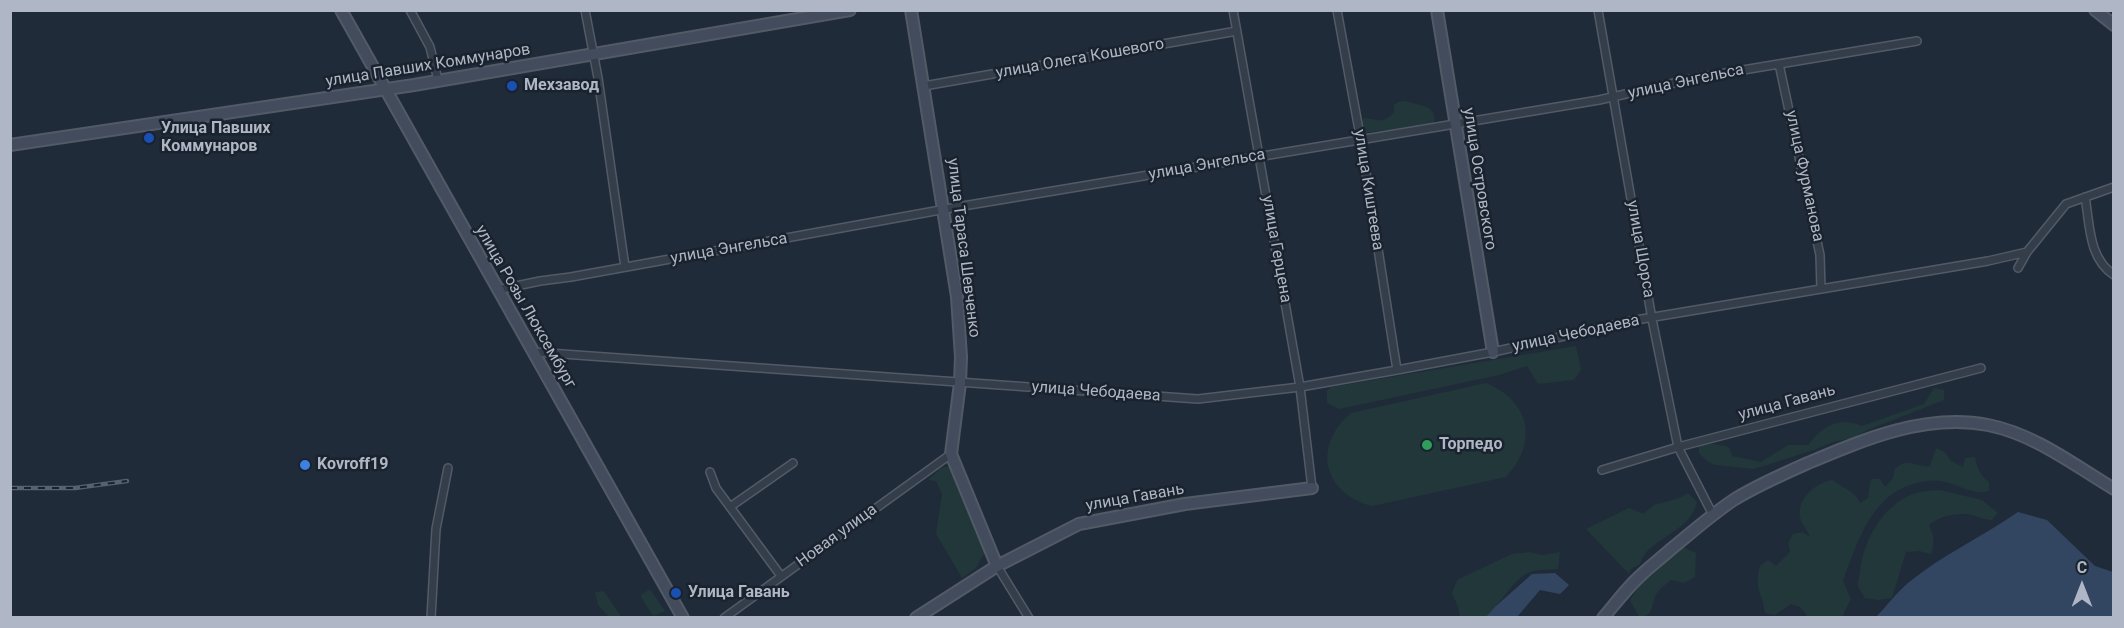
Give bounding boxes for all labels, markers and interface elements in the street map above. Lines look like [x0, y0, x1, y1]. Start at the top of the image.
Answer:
street label: улица Олега Кошевого [994, 35, 1166, 83]
street label: улица Павших Коммунаров [324, 40, 532, 92]
street label: улица Энгельса [1626, 60, 1746, 104]
place label: Мехзавод [524, 76, 599, 96]
marker: Мехзавод [505, 79, 519, 93]
street label: улица Островского [1458, 106, 1500, 252]
street label: улица Фурманова [1781, 109, 1827, 243]
place label: Улица Павших Коммунаров [161, 119, 270, 157]
street label: улица Киштеева [1349, 128, 1387, 252]
marker: Улица Павших Коммунаров [142, 131, 156, 145]
street label: улица Энгельса [1147, 145, 1267, 185]
street label: улица Тараса Шевченко [942, 157, 984, 339]
street label: улица Герцена [1257, 194, 1295, 304]
street label: улица Щорса [1622, 199, 1658, 299]
street label: улица Розы Люксембург [470, 222, 580, 392]
street label: улица Энгельса [669, 229, 789, 269]
street label: улица Чебодаева [1511, 311, 1641, 357]
street label: улица Чебодаева [1031, 378, 1161, 406]
street label: улица Гавань [1736, 381, 1838, 425]
place label: Торпедо [1439, 435, 1502, 455]
marker: Торпедо [1420, 438, 1434, 452]
place label: Kovroff19 [317, 455, 388, 475]
marker: Kovroff19 [298, 458, 312, 472]
street label: улица Гавань [1084, 480, 1186, 516]
street label: Новая улица [793, 500, 881, 572]
north arrow [2052, 556, 2112, 616]
text: С [2077, 558, 2087, 577]
place label: Улица Гавань [688, 583, 790, 603]
marker: Улица Гавань [669, 586, 683, 600]

